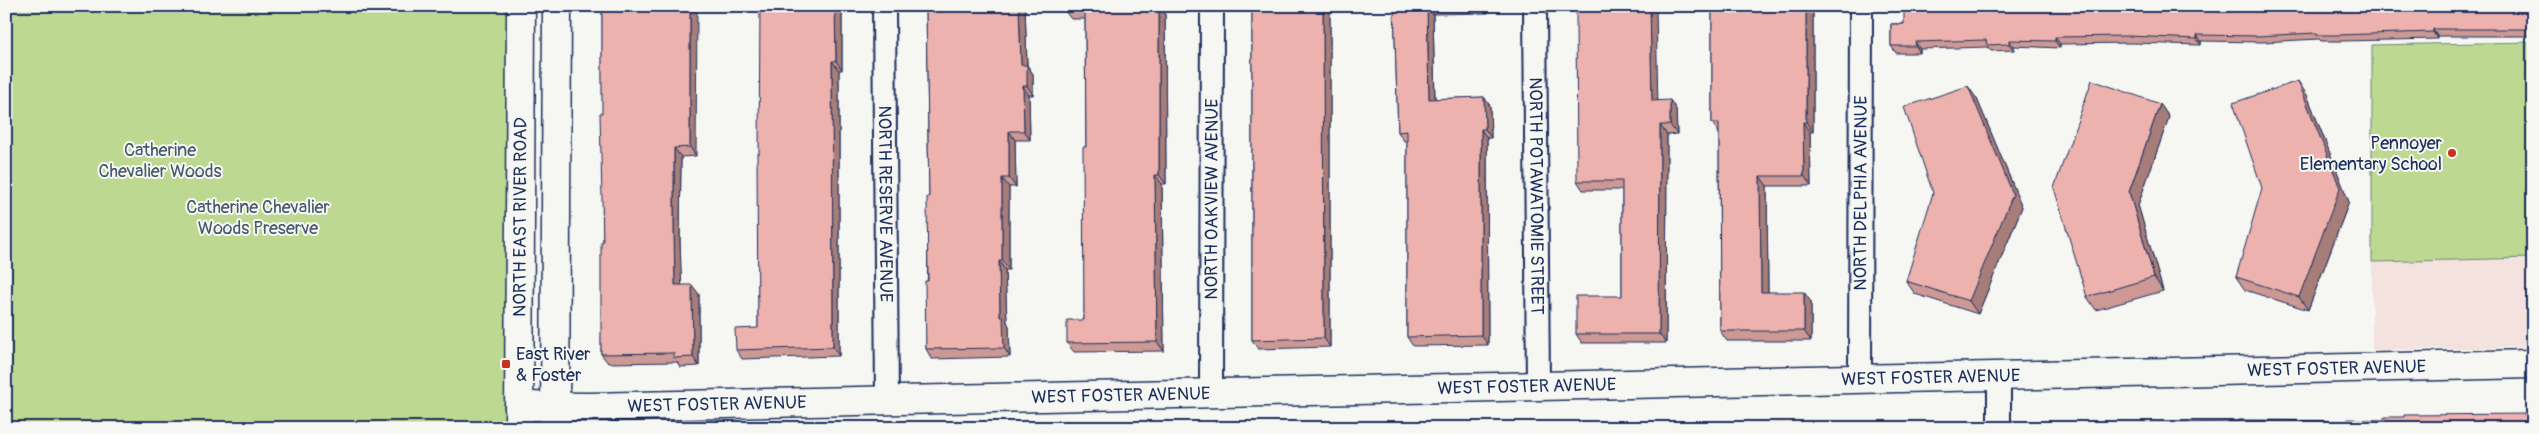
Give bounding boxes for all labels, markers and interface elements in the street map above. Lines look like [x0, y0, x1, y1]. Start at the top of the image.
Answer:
street label: NORTH POTAWATOMIE STREET [1524, 77, 1549, 315]
street label: NORTH DELPHIA AVENUE [1849, 95, 1872, 291]
street label: NORTH OAKVIEW AVENUE [1200, 98, 1223, 300]
street label: NORTH RESERVE AVENUE [873, 105, 898, 303]
street label: NORTH EAST RIVER ROAD [508, 117, 532, 317]
place label: Pennoyer Elementary School [2300, 132, 2443, 176]
park label: Catherine Chevalier Woods [98, 139, 222, 183]
marker: Pennoyer Elementary School [2446, 147, 2458, 159]
park label: Catherine Chevalier Woods Preserve [186, 196, 330, 240]
place label: East River & Foster [516, 343, 591, 387]
street label: WEST FOSTER AVENUE [2247, 355, 2426, 382]
marker: East River & Foster [500, 358, 512, 370]
street label: WEST FOSTER AVENUE [1841, 364, 2020, 391]
street label: WEST FOSTER AVENUE [1437, 373, 1616, 400]
street label: WEST FOSTER AVENUE [1031, 382, 1211, 409]
street label: WEST FOSTER AVENUE [627, 391, 807, 418]

